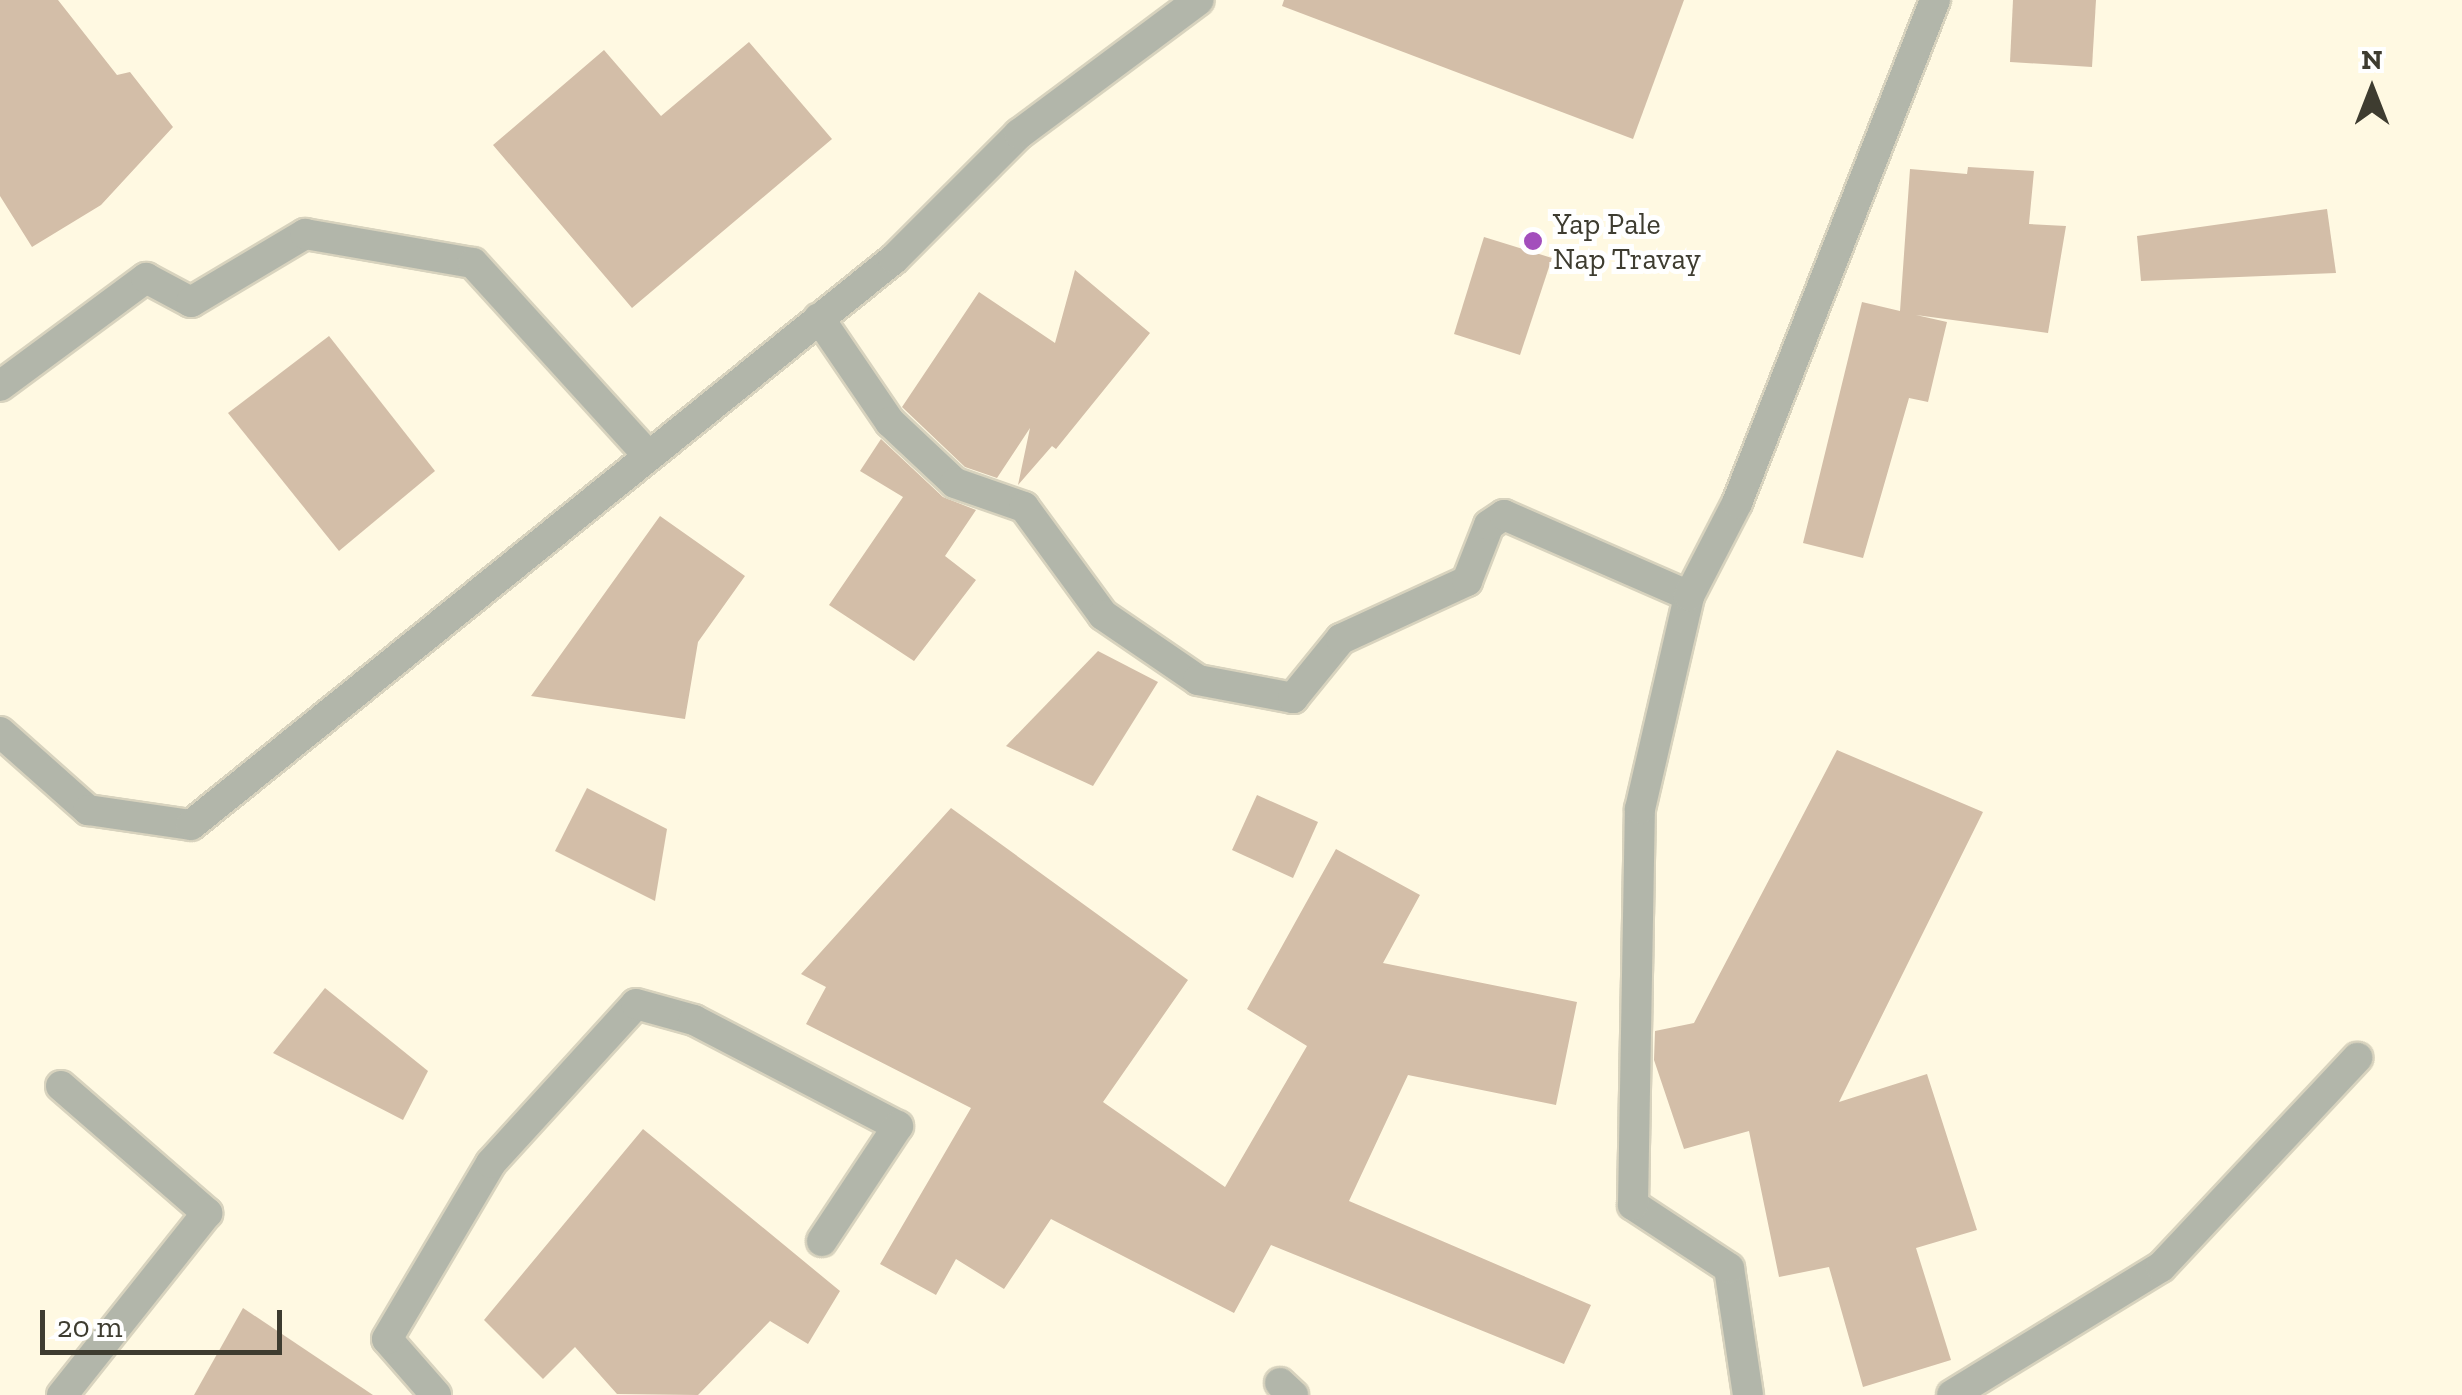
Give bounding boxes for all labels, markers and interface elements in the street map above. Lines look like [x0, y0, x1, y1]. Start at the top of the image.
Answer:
north arrow [2322, 40, 2422, 140]
text: N [2361, 43, 2383, 76]
place label: Yap Pale Nap Travay [1553, 206, 1701, 276]
marker: Yap Pale Nap Travay [1522, 230, 1544, 252]
scale bar [45, 1290, 288, 1352]
text: 20 m [57, 1309, 122, 1345]

